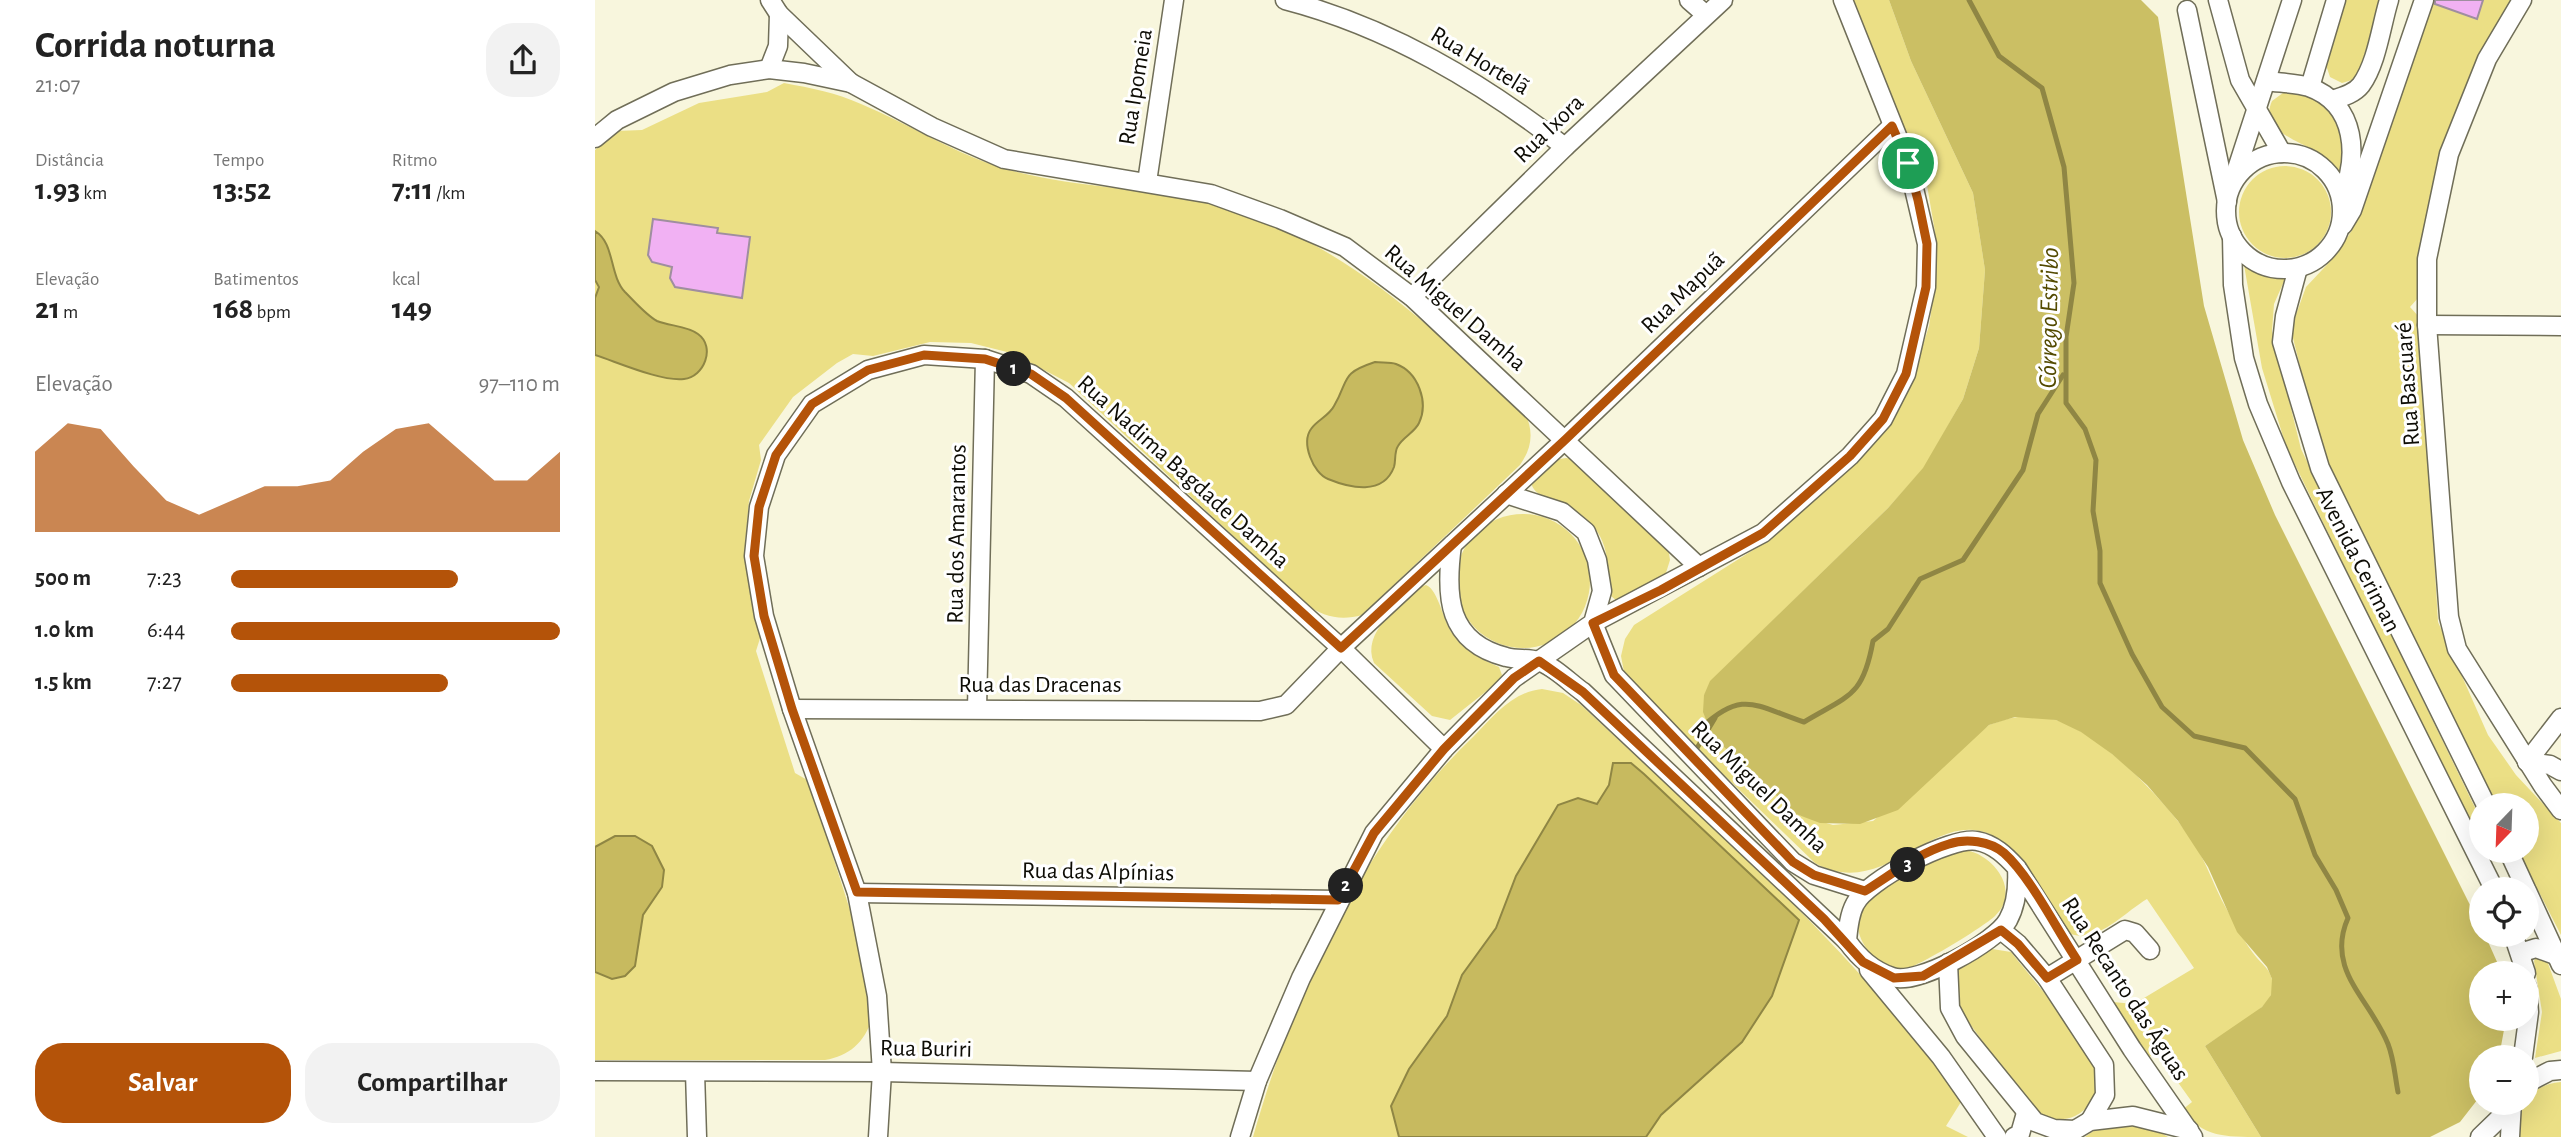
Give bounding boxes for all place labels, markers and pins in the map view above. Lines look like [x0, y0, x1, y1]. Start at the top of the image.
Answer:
pin [1878, 133, 1938, 193]
pin: 1 [997, 352, 1031, 386]
pin: 3 [1891, 848, 1925, 882]
pin: 2 [1329, 868, 1363, 903]

